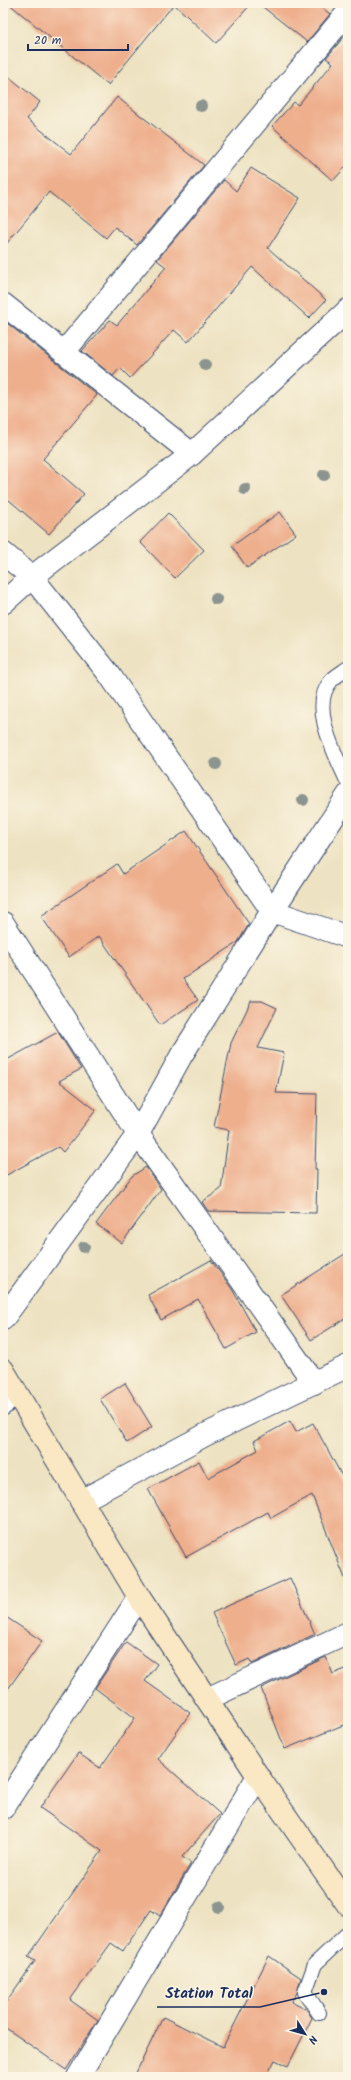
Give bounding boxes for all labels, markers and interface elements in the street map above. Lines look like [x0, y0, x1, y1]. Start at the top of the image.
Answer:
scale bar [28, 26, 128, 52]
text: 20 m [34, 31, 62, 50]
callout: Station Total [157, 1980, 260, 2007]
text: Station Total [165, 1982, 253, 2006]
north arrow [285, 2014, 325, 2054]
text: N [303, 2031, 321, 2048]

